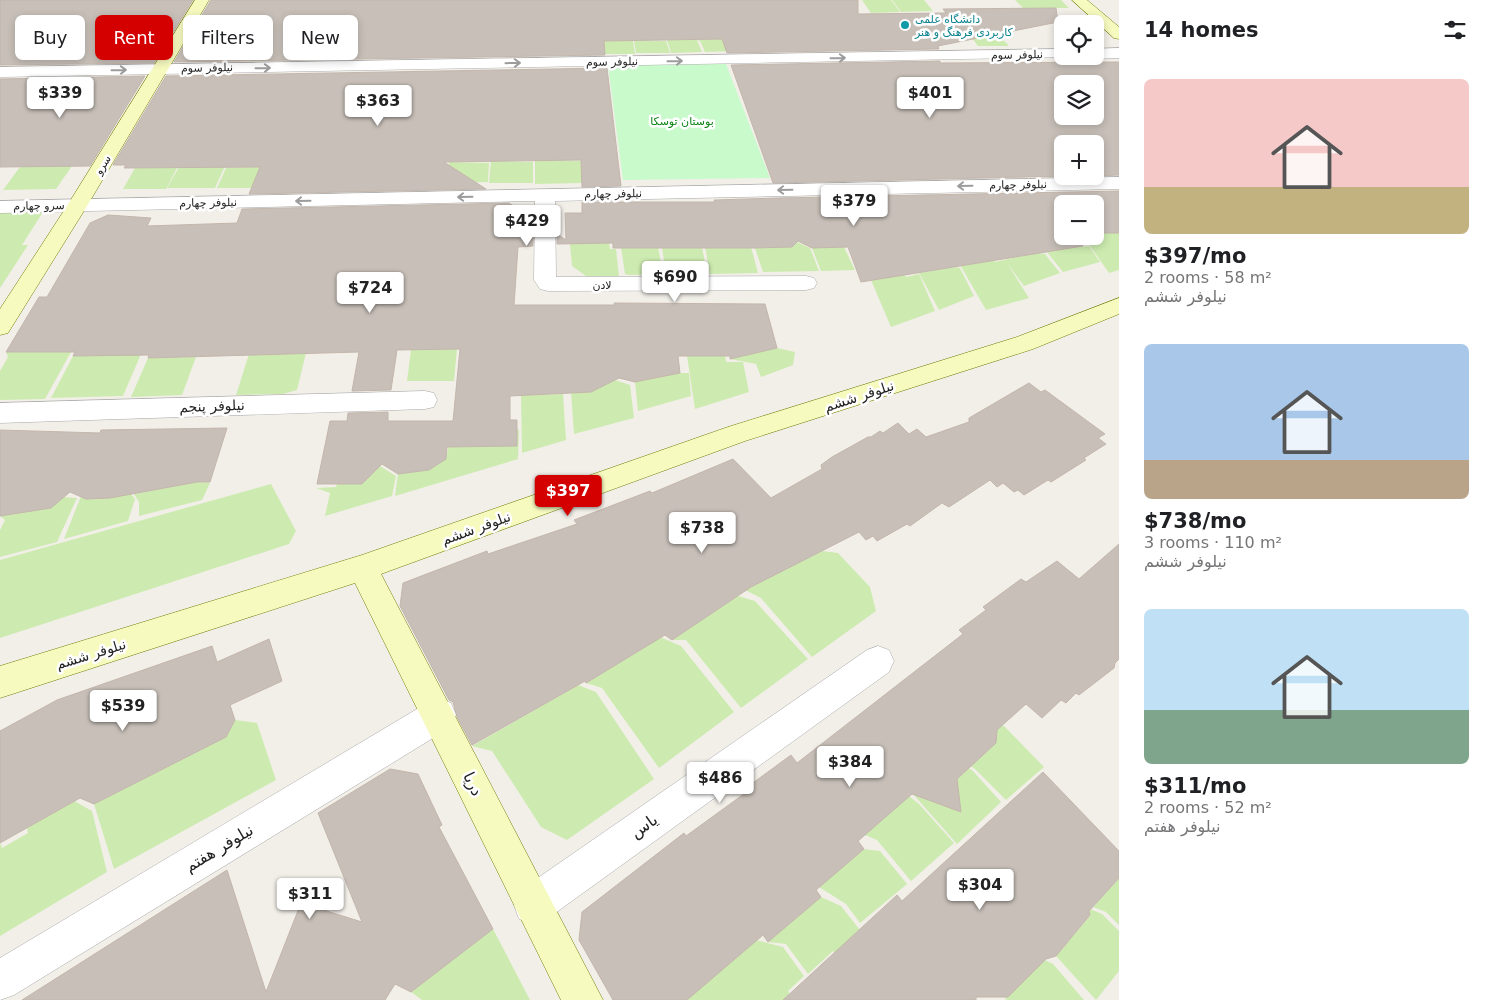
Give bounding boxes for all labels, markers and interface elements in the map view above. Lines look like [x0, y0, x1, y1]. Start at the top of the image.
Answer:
place label: دانشگاه علمی کاربردی فرهنگ و هنر [914, 13, 1014, 39]
chip: Buy [15, 15, 85, 60]
chip: Rent [95, 15, 173, 60]
chip: Filters [183, 15, 273, 60]
chip: New [283, 15, 358, 60]
map controls [1054, 15, 1104, 245]
button: locate [1054, 15, 1104, 65]
icon: filters [1441, 16, 1469, 44]
text: 14 homes [1144, 18, 1259, 42]
marker: دانشگاه علمی کاربردی فرهنگ و هنر [899, 19, 911, 31]
street label: نیلوفر سوم [991, 48, 1043, 62]
one-way arrow [830, 53, 846, 63]
street label: نیلوفر سوم [586, 55, 638, 69]
one-way arrow [667, 56, 683, 66]
one-way arrow [505, 59, 521, 68]
street label: نیلوفر سوم [181, 61, 233, 75]
one-way arrow [255, 63, 271, 72]
one-way arrow [110, 65, 126, 75]
button: layers [1054, 75, 1104, 125]
pin: $339 [30, 76, 90, 119]
pin: $401 [900, 76, 960, 119]
text: $339 [38, 83, 82, 102]
text: $401 [908, 83, 952, 102]
pin: $363 [348, 84, 408, 127]
text: $363 [356, 91, 400, 110]
icon: home [1262, 112, 1352, 202]
park label: بوستان توسکا [650, 115, 714, 128]
button: + [1054, 135, 1104, 185]
street label: سرو [91, 153, 114, 178]
street label: نیلوفر چهارم [989, 178, 1047, 192]
one-way arrow [958, 181, 974, 191]
pin: $379 [824, 184, 884, 227]
one-way arrow [778, 185, 794, 195]
street label: نیلوفر چهارم [584, 187, 642, 201]
text: $379 [832, 191, 876, 210]
one-way arrow [458, 192, 474, 202]
button: − [1054, 195, 1104, 245]
street label: نیلوفر چهارم [179, 196, 237, 210]
one-way arrow [295, 196, 311, 205]
street label: سرو چهارم [13, 199, 65, 213]
pin: $429 [497, 204, 557, 247]
text: $429 [505, 211, 549, 230]
text: $397/mo [1144, 244, 1246, 268]
pin: $690 [645, 260, 705, 303]
text: $690 [653, 267, 697, 286]
text: 2 rooms · 58 m² [1144, 268, 1272, 287]
pin: $724 [340, 272, 400, 314]
text: $724 [348, 278, 392, 297]
street label: لادن [592, 279, 612, 292]
text: نیلوفر ششم [1144, 287, 1227, 306]
street label: نیلوفر ششم [822, 377, 896, 416]
icon: home [1262, 377, 1352, 467]
street label: نیلوفر پنجم [179, 397, 245, 416]
pin: $397 [538, 474, 598, 517]
text: $397 [546, 481, 590, 500]
street label: نیلوفر ششم [439, 508, 513, 549]
text: $738/mo [1144, 509, 1246, 533]
pin: $738 [672, 512, 732, 554]
text: $738 [680, 518, 724, 537]
text: 3 rooms · 110 m² [1144, 533, 1282, 552]
text: نیلوفر ششم [1144, 552, 1227, 571]
street label: نیلوفر ششم [54, 636, 128, 673]
icon: home [1262, 642, 1352, 732]
pin: $539 [93, 690, 153, 732]
text: $539 [101, 696, 145, 715]
pin: $384 [820, 746, 880, 788]
text: $384 [828, 752, 872, 771]
pin: $486 [690, 762, 750, 804]
text: $486 [698, 768, 742, 787]
street label: دریا [458, 769, 487, 799]
text: $311/mo [1144, 774, 1246, 798]
text: 2 rooms · 52 m² [1144, 798, 1272, 817]
street label: یاس [627, 810, 661, 842]
text: نیلوفر هفتم [1144, 817, 1220, 836]
street label: نیلوفر هفتم [181, 820, 257, 877]
pin: $304 [950, 868, 1010, 911]
text: $304 [958, 875, 1002, 894]
pin: $311 [280, 878, 340, 920]
text: $311 [288, 884, 332, 903]

